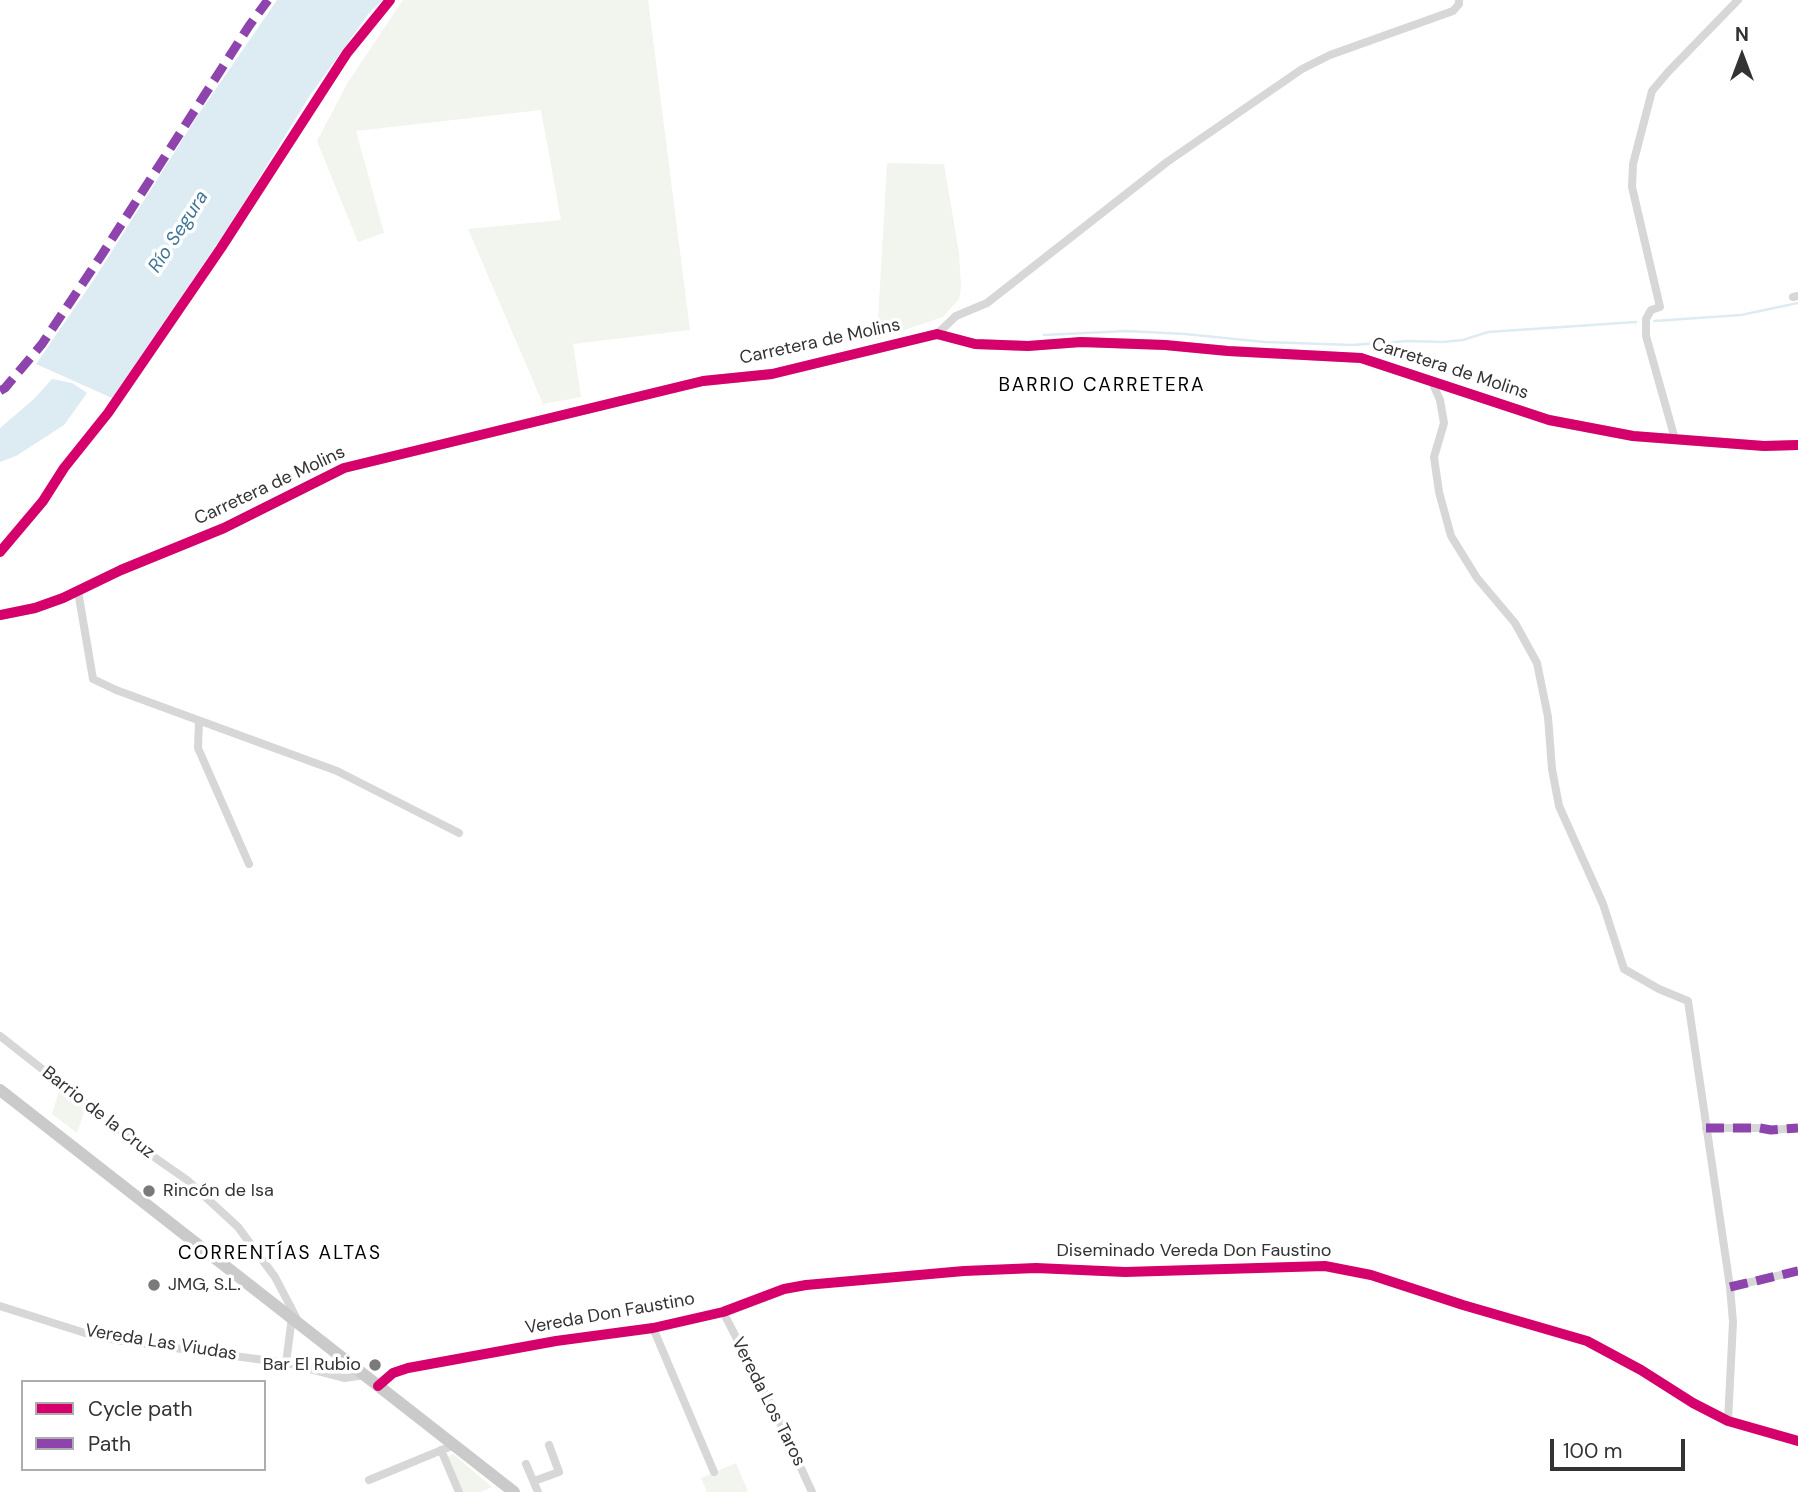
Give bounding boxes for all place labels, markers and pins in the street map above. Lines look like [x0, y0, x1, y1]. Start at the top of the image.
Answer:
place label: Rincón de Isa [163, 1180, 274, 1202]
marker: Rincón de Isa [141, 1183, 157, 1199]
place label: JMG, S.L. [168, 1274, 241, 1296]
marker: JMG, S.L. [146, 1277, 162, 1293]
place label: Bar El Rubio [263, 1354, 361, 1376]
marker: Bar El Rubio [367, 1357, 383, 1373]

